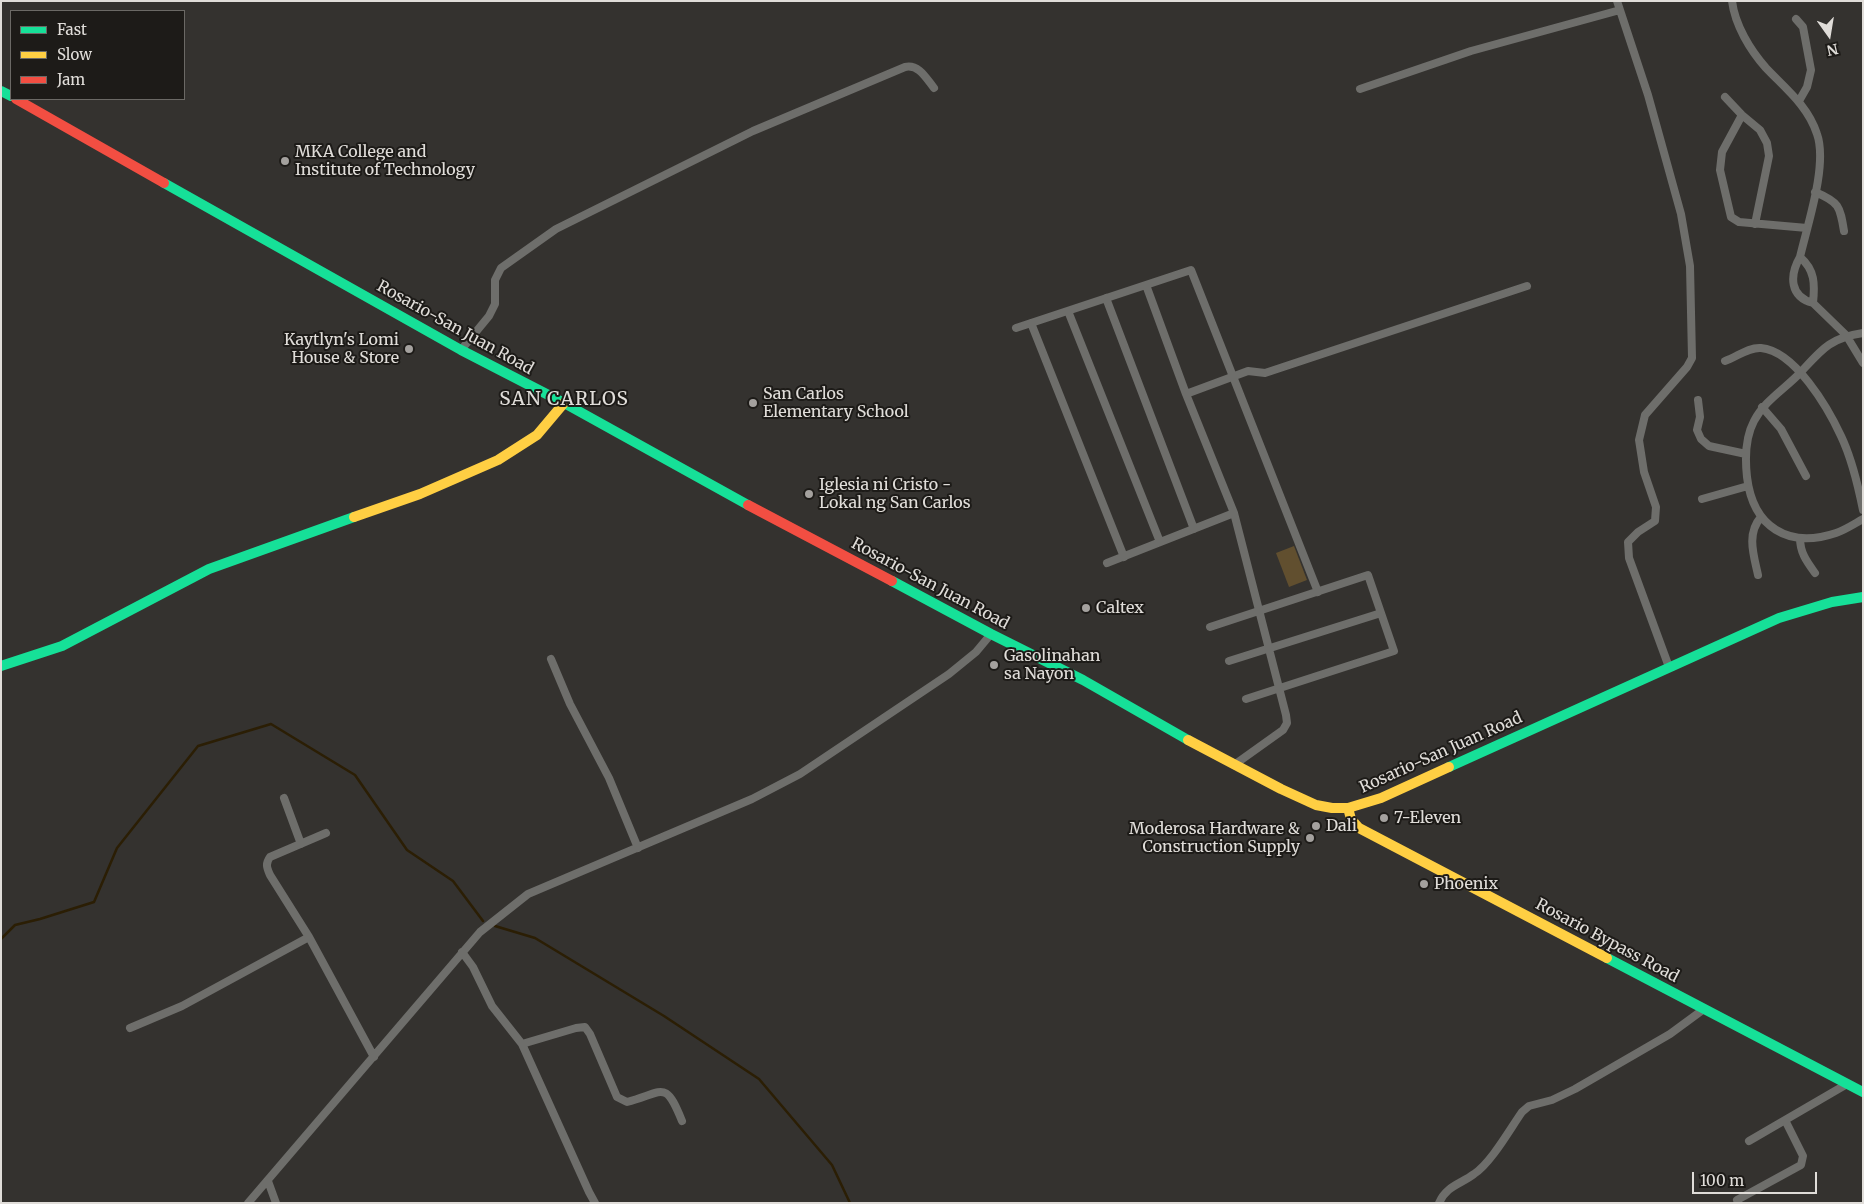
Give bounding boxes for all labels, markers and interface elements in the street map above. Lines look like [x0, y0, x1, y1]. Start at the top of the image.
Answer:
legend [10, 10, 185, 100]
north arrow [1804, 10, 1854, 60]
text: Fast [57, 20, 87, 39]
text: N [1825, 40, 1840, 60]
text: Slow [57, 45, 92, 64]
text: Jam [57, 70, 85, 89]
place label: MKA College and Institute of Technology [295, 142, 475, 180]
marker: MKA College and Institute of Technology [279, 155, 291, 167]
street label: Rosario-San Juan Road [373, 277, 537, 379]
place label: Kaytlyn's Lomi House & Store [284, 330, 399, 368]
marker: Kaytlyn's Lomi House & Store [403, 343, 415, 355]
place label: San Carlos Elementary School [763, 384, 909, 422]
district label: SAN CARLOS [498, 389, 630, 411]
marker: San Carlos Elementary School [747, 397, 759, 409]
place label: Iglesia ni Cristo - Lokal ng San Carlos [819, 475, 971, 513]
marker: Iglesia ni Cristo - Lokal ng San Carlos [803, 488, 815, 500]
street label: Rosario-San Juan Road [848, 534, 1012, 634]
place label: Caltex [1096, 598, 1144, 618]
marker: Caltex [1080, 602, 1092, 614]
place label: Gasolinahan sa Nayon [1004, 646, 1100, 684]
marker: Gasolinahan sa Nayon [988, 659, 1000, 671]
street label: Rosario-San Juan Road [1357, 708, 1525, 798]
place label: 7-Eleven [1394, 808, 1461, 828]
marker: 7-Eleven [1378, 812, 1390, 824]
place label: Dali [1326, 816, 1357, 836]
place label: Moderosa Hardware & Construction Supply [1129, 819, 1300, 857]
marker: Dali [1310, 820, 1322, 832]
marker: Moderosa Hardware & Construction Supply [1304, 832, 1316, 844]
place label: Phoenix [1434, 874, 1498, 894]
marker: Phoenix [1418, 878, 1430, 890]
street label: Rosario Bypass Road [1532, 895, 1682, 987]
scale bar [1694, 1162, 1819, 1194]
text: 100 m [1700, 1171, 1744, 1190]

